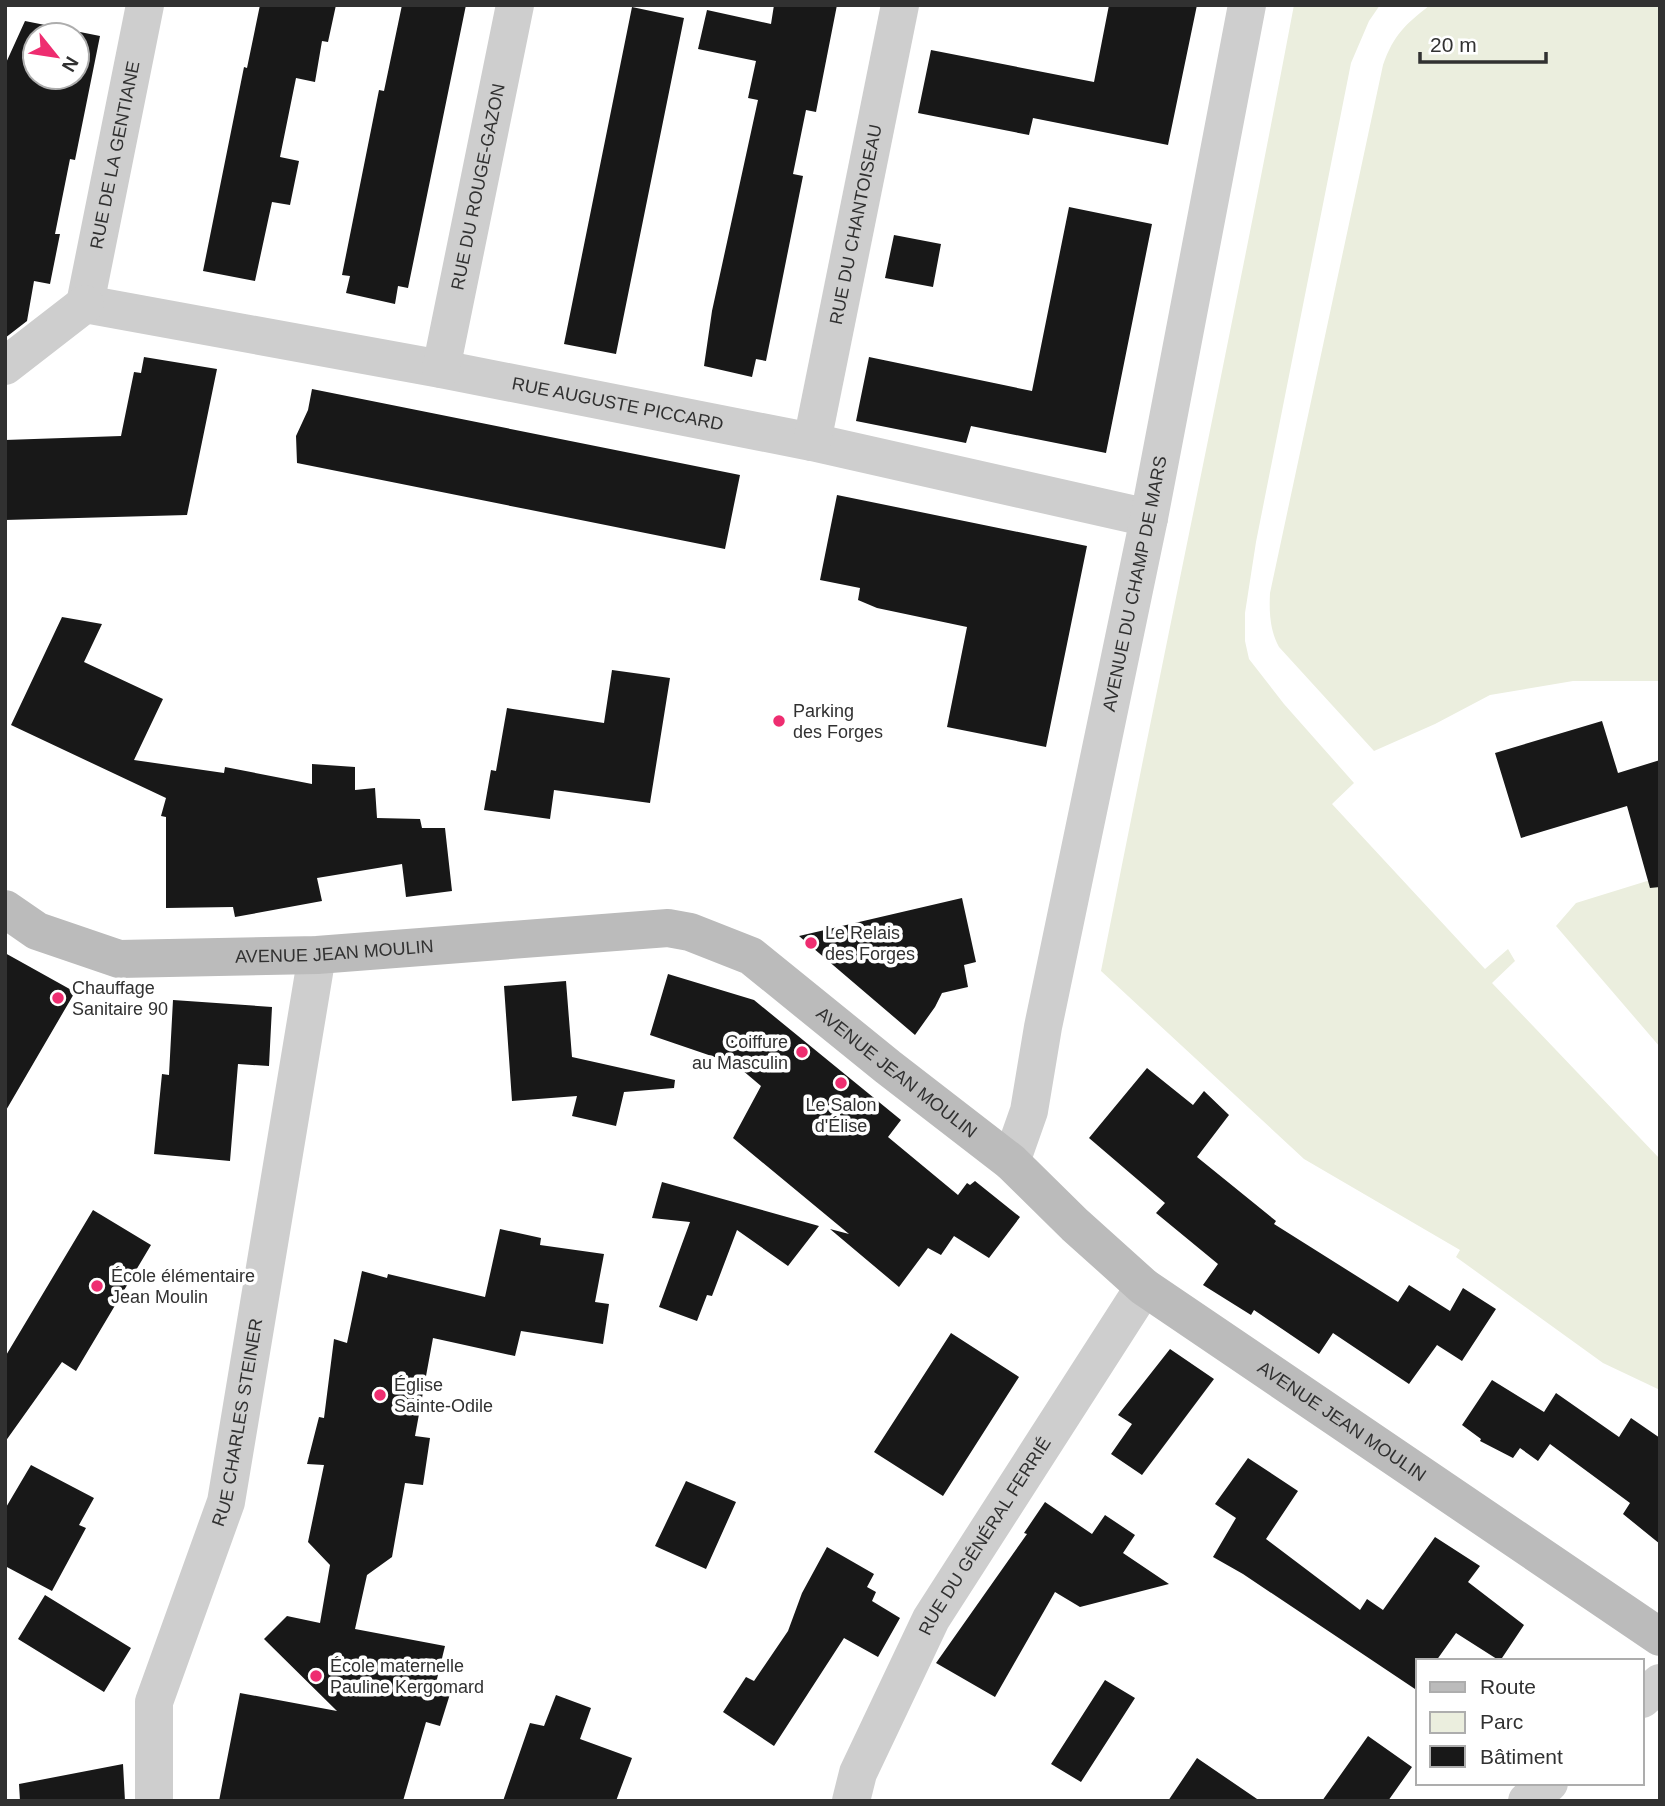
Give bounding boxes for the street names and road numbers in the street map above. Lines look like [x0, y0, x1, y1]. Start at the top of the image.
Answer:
street label: RUE DE LA GENTIANE [86, 59, 144, 251]
street label: RUE DU ROUGE-GAZON [447, 82, 509, 292]
street label: RUE DU CHANTOISEAU [826, 122, 886, 326]
street label: RUE AUGUSTE PICCARD [510, 373, 725, 434]
street label: AVENUE DU CHAMP DE MARS [1099, 454, 1171, 713]
street label: AVENUE JEAN MOULIN [235, 936, 434, 967]
street label: AVENUE JEAN MOULIN [812, 1003, 981, 1142]
street label: RUE CHARLES STEINER [208, 1317, 266, 1529]
street label: AVENUE JEAN MOULIN [1254, 1357, 1430, 1485]
street label: RUE DU GÉNÉRAL FERRIÉ [915, 1434, 1055, 1638]

